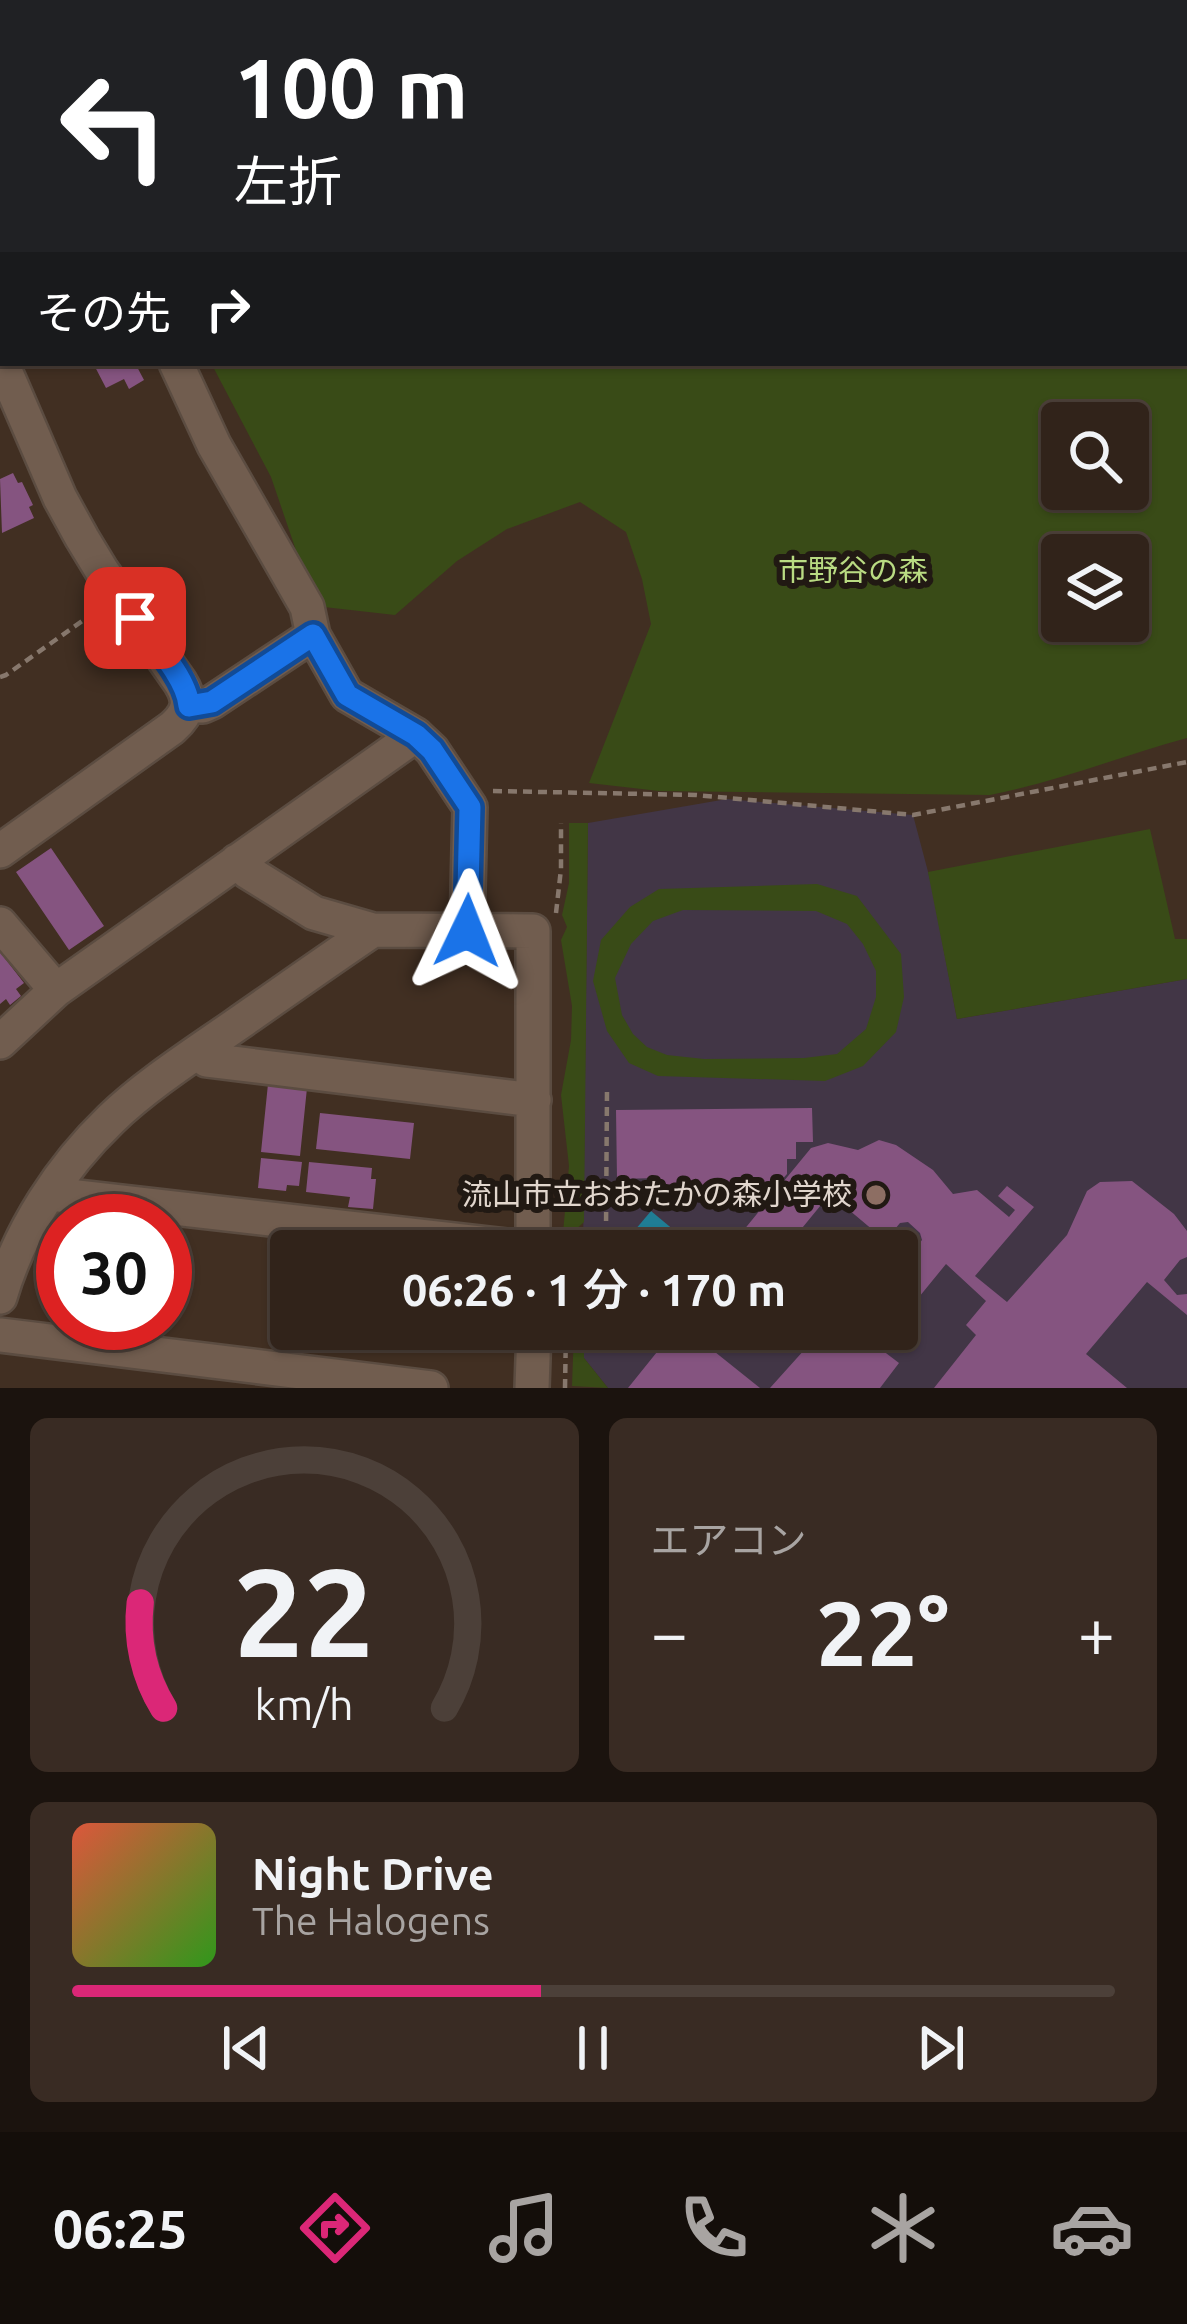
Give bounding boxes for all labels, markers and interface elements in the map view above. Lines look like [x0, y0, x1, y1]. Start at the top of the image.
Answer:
text: 100 m [234, 40, 468, 134]
icon: left [36, 48, 192, 204]
text: 左折 [234, 151, 342, 211]
icon: right [195, 276, 261, 342]
text: その先 [36, 287, 171, 338]
map controls [1041, 402, 1149, 642]
button: search [1041, 402, 1149, 510]
button: layers [1041, 534, 1149, 642]
park label: 市野谷の森 [778, 553, 928, 587]
pin [84, 567, 186, 669]
icon: arrive [102, 585, 168, 651]
position arrow [404, 868, 530, 994]
place label: 流山市立おおたかの森小学校 [462, 1177, 852, 1211]
marker: 流山市立おおたかの森小学校 [863, 1182, 889, 1208]
speed limit sign: 30 [36, 1194, 192, 1350]
text: 06:26 · 1 分 · 170 m [402, 1264, 786, 1315]
text: エアコン [651, 1518, 807, 1561]
text: 22 [234, 1541, 375, 1681]
text: 22° [816, 1582, 949, 1683]
text: − [651, 1595, 688, 1669]
text: + [1078, 1595, 1115, 1669]
text: km/h [255, 1680, 354, 1728]
text: Night Drive [252, 1848, 494, 1899]
text: The Halogens [252, 1899, 490, 1942]
icon: previous [213, 2015, 279, 2081]
icon: pause [560, 2015, 626, 2081]
icon: next [908, 2015, 974, 2081]
icon: directions [293, 2186, 377, 2270]
icon: music [482, 2186, 566, 2270]
icon: phone [672, 2186, 756, 2270]
icon: climate [861, 2186, 945, 2270]
icon: car [1050, 2186, 1134, 2270]
text: 06:25 [53, 2198, 188, 2258]

